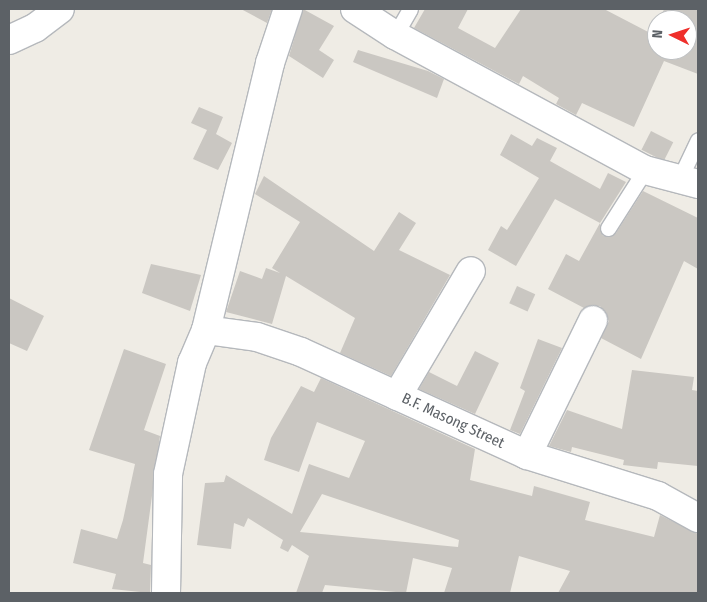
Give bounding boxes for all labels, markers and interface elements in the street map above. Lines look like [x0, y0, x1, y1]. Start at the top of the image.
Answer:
north arrow [647, 10, 697, 60]
text: N [649, 29, 666, 39]
street label: B.F. Masong Street [399, 389, 507, 453]

